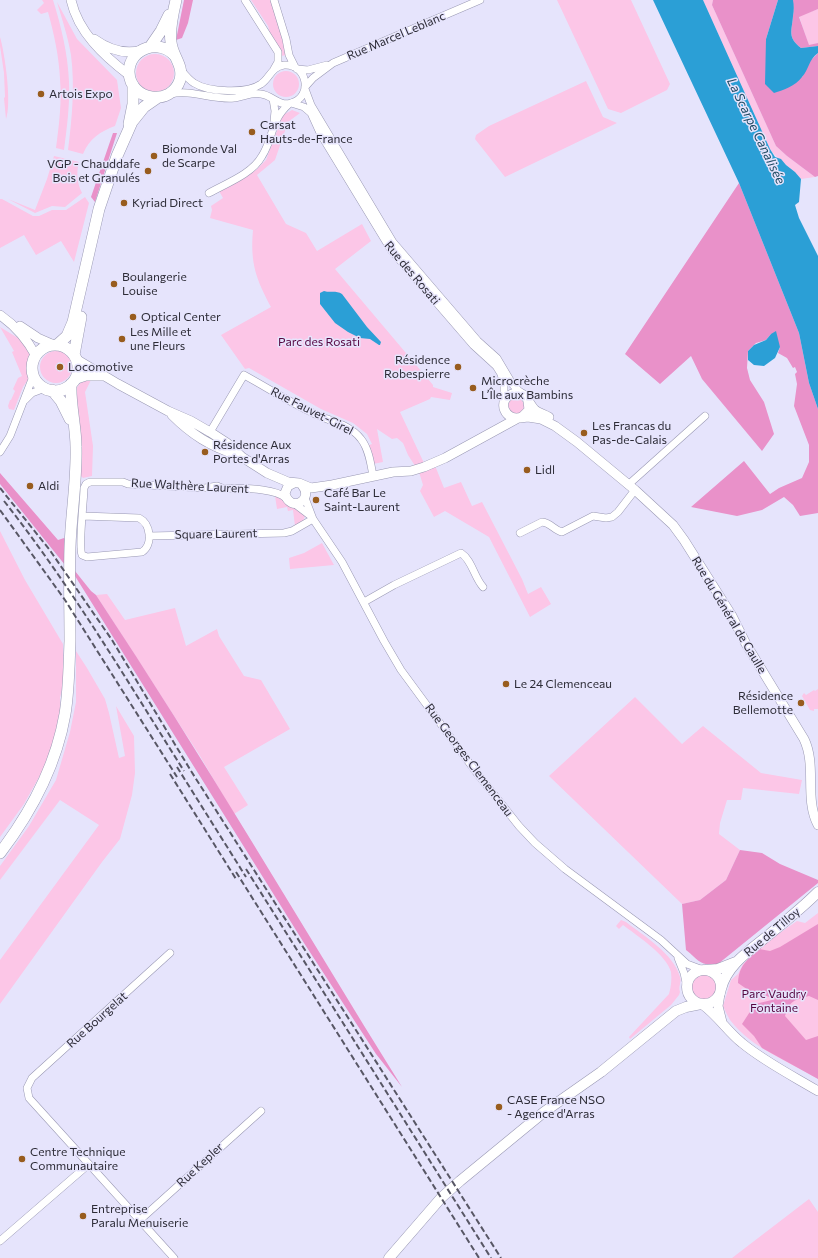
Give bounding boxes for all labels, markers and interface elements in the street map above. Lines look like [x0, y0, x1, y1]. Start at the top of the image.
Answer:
street label: Rue Marcel Leblanc [345, 9, 447, 63]
water label: La Scarpe Canalisée [724, 75, 788, 187]
place label: Artois Expo [49, 87, 113, 101]
marker: Artois Expo [36, 89, 46, 99]
place label: Carsat Hauts-de-France [260, 118, 353, 146]
marker: Carsat Hauts-de-France [247, 127, 257, 137]
place label: Biomonde Val de Scarpe [162, 142, 237, 170]
marker: Biomonde Val de Scarpe [149, 151, 159, 161]
place label: VGP - Chauddafe Bois et Granulés [47, 157, 140, 185]
marker: VGP - Chauddafe Bois et Granulés [143, 166, 153, 176]
place label: Kyriad Direct [132, 196, 203, 210]
marker: Kyriad Direct [119, 198, 129, 208]
street label: Rue des Rosati [381, 238, 443, 308]
place label: Boulangerie Louise [122, 270, 187, 298]
marker: Boulangerie Louise [109, 279, 119, 289]
place label: Optical Center [141, 310, 221, 324]
marker: Optical Center [128, 312, 138, 322]
place label: Les Mille et une Fleurs [130, 325, 191, 353]
marker: Les Mille et une Fleurs [117, 334, 127, 344]
park label: Parc des Rosati [278, 335, 360, 349]
place label: Résidence Robespierre [384, 353, 450, 381]
place label: Locomotive [68, 360, 133, 374]
marker: Locomotive [55, 362, 65, 372]
marker: Résidence Robespierre [453, 362, 463, 372]
place label: Microcrèche L’Île aux Bambins [481, 374, 573, 402]
marker: Microcrèche L’Île aux Bambins [468, 383, 478, 393]
street label: Rue Fauvet-Girel [268, 384, 356, 438]
place label: Les Francas du Pas-de-Calais [592, 419, 671, 447]
marker: Les Francas du Pas-de-Calais [579, 428, 589, 438]
place label: Résidence Aux Portes d'Arras [213, 438, 291, 466]
marker: Résidence Aux Portes d'Arras [200, 447, 210, 457]
place label: Lidl [535, 463, 555, 477]
marker: Lidl [522, 465, 532, 475]
street label: Rue Walthère Laurent [131, 476, 249, 496]
place label: Aldi [38, 479, 59, 493]
marker: Aldi [25, 481, 35, 491]
place label: Café Bar Le Saint-Laurent [324, 486, 400, 514]
marker: Café Bar Le Saint-Laurent [311, 495, 321, 505]
street label: Square Laurent [174, 526, 258, 542]
street label: Rue du Général de Gaulle [688, 554, 770, 676]
place label: Le 24 Clemenceau [514, 677, 612, 691]
marker: Le 24 Clemenceau [501, 679, 511, 689]
place label: Résidence Bellemotte [733, 689, 793, 717]
marker: Résidence Bellemotte [796, 698, 806, 708]
street label: Rue Georges Clemenceau [422, 701, 516, 819]
street label: Rue de Tilloy [741, 904, 803, 960]
park label: Parc Vaudry Fontaine [741, 987, 807, 1015]
street label: Rue Bourgelat [64, 989, 130, 1051]
place label: CASE France NSO - Agence d'Arras [507, 1093, 605, 1121]
marker: CASE France NSO - Agence d'Arras [494, 1102, 504, 1112]
street label: Rue Kepler [174, 1140, 226, 1190]
place label: Centre Technique Communautaire [30, 1145, 125, 1173]
marker: Centre Technique Communautaire [17, 1154, 27, 1164]
place label: Entreprise Paralu Menuiserie [91, 1202, 188, 1230]
marker: Entreprise Paralu Menuiserie [78, 1211, 88, 1221]

